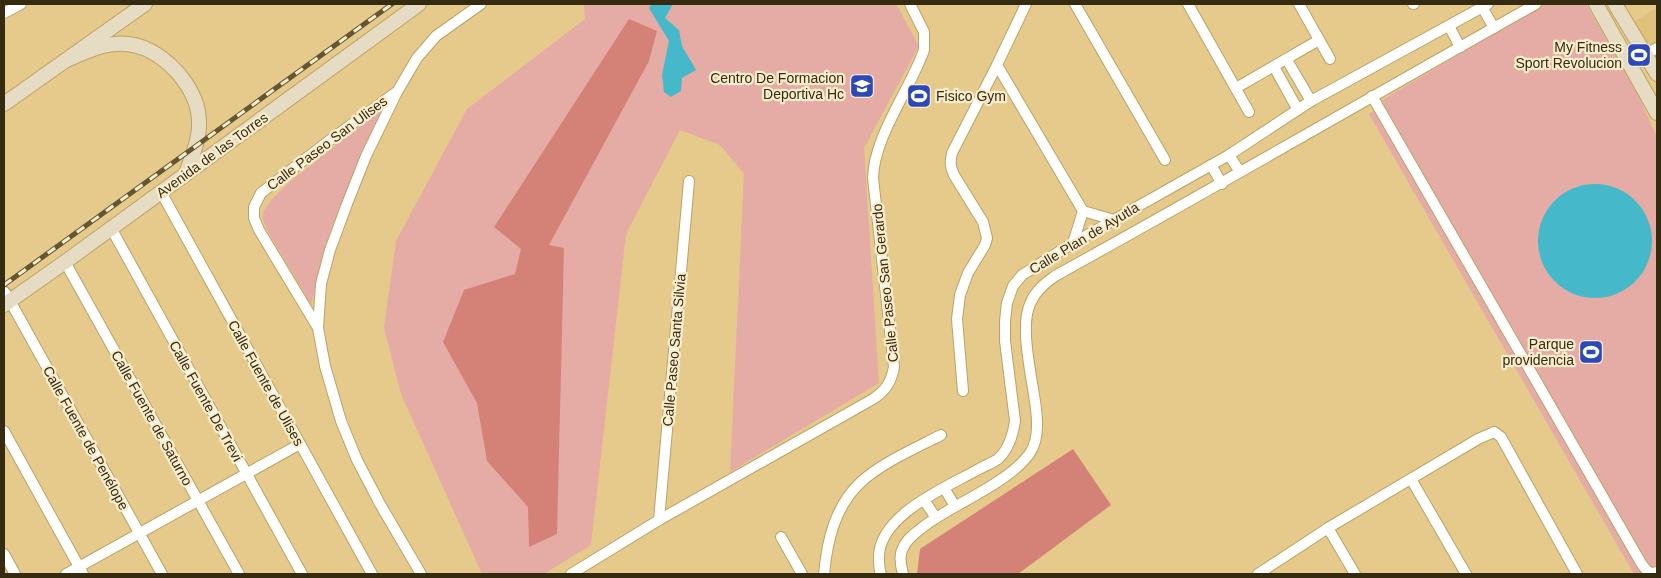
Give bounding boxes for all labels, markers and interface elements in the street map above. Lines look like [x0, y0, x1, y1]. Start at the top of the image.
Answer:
place label: My Fitness Sport Revolucion [1515, 39, 1622, 71]
sports icon: My Fitness Sport Revolucion [1626, 42, 1652, 68]
place label: Centro De Formacion Deportiva Hc [710, 70, 844, 102]
school or university icon: Centro De Formacion Deportiva Hc [849, 73, 875, 99]
sports icon: Fisico Gym [906, 83, 932, 109]
place label: Fisico Gym [936, 88, 1006, 104]
street label: Calle Paseo San Ulises [264, 93, 390, 193]
street label: Avenida de las Torres [153, 109, 271, 201]
street label: Calle Plan de Ayutla [1026, 199, 1142, 277]
street label: Calle Paseo San Gerardo [869, 203, 901, 363]
street label: Calle Paseo Santa Silvia [659, 273, 689, 427]
street label: Calle Fuente de Ulises [225, 318, 307, 448]
place label: Parque providencia [1502, 336, 1574, 368]
street label: Calle Fuente De Trevi [166, 338, 246, 464]
sports icon: Parque providencia [1578, 339, 1604, 365]
street label: Calle Fuente de Saturno [108, 348, 196, 488]
street label: Calle Fuente de Penélope [40, 363, 132, 513]

